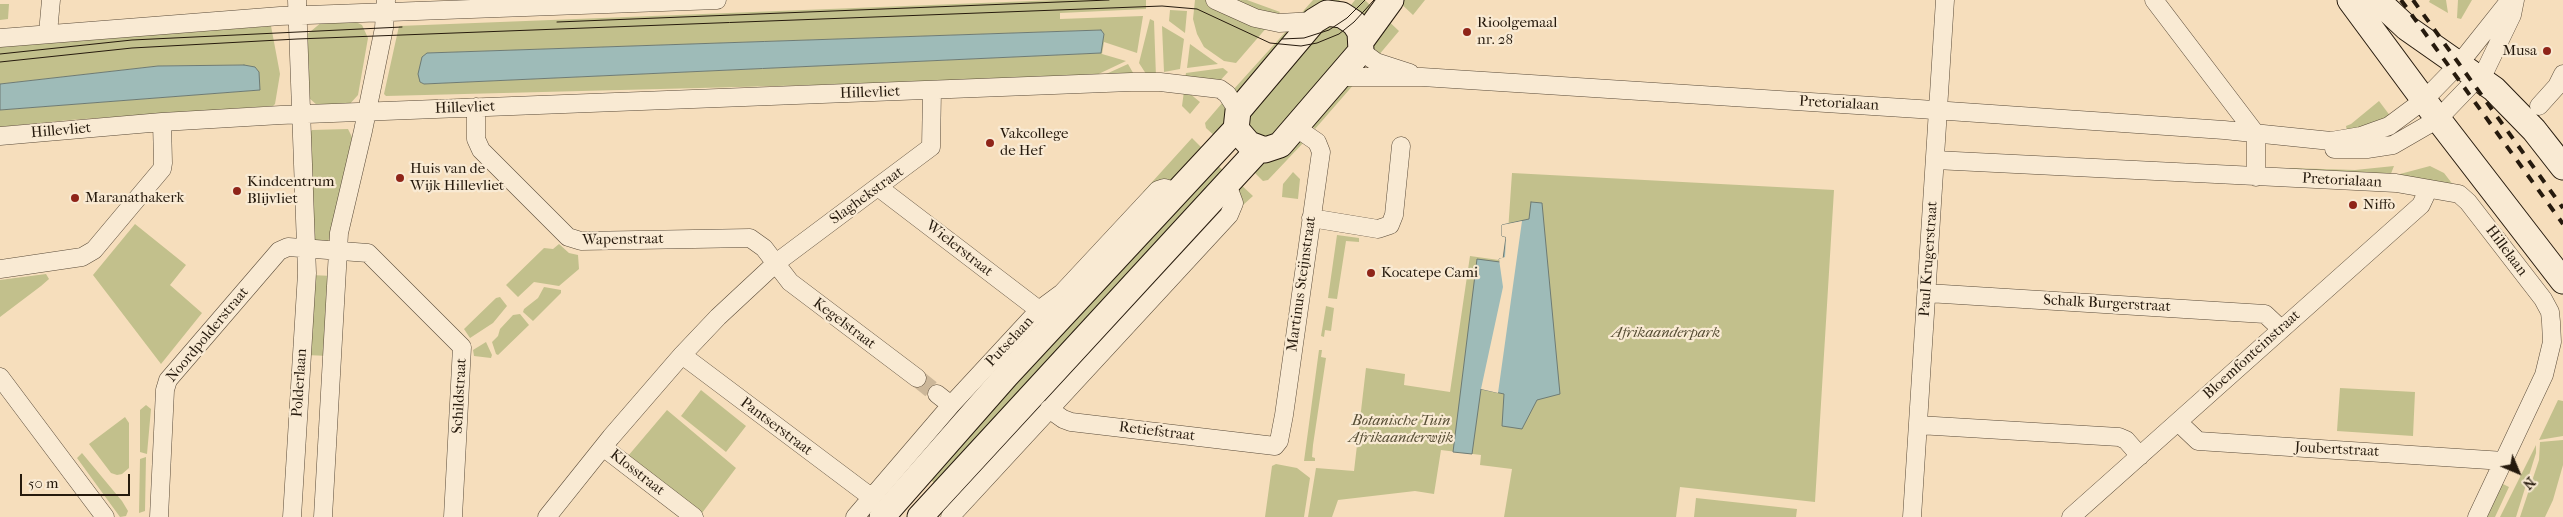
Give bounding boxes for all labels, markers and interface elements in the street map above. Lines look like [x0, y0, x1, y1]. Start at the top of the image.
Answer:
place label: Rioolgemaal nr. 28 [1477, 14, 1557, 49]
marker: Rioolgemaal nr. 28 [1461, 26, 1473, 38]
place label: Musa [2502, 42, 2537, 60]
marker: Musa [2541, 45, 2553, 57]
street label: Hillevliet [839, 83, 901, 103]
street label: Pretorialaan [1799, 93, 1879, 115]
street label: Hillevliet [434, 98, 496, 118]
street label: Hillevliet [30, 119, 92, 143]
place label: Vakcollege de Hef [1000, 125, 1068, 160]
marker: Vakcollege de Hef [984, 137, 996, 149]
place label: Huis van de Wijk Hillevliet [410, 160, 504, 195]
street label: Slaghekstraat [827, 163, 907, 229]
street label: Pretorialaan [2302, 170, 2382, 192]
marker: Huis van de Wijk Hillevliet [394, 172, 406, 184]
place label: Kindcentrum Blijvliet [247, 173, 335, 208]
marker: Kindcentrum Blijvliet [231, 185, 243, 197]
place label: Maranathakerk [85, 189, 184, 207]
marker: Maranathakerk [69, 192, 81, 204]
place label: Niffo [2363, 196, 2395, 214]
marker: Niffo [2347, 199, 2359, 211]
street label: Paul Krugerstraat [1916, 201, 1942, 317]
street label: Martinus Steijnstraat [1284, 215, 1320, 353]
street label: Wielerstraat [922, 217, 996, 281]
street label: Hillelaan [2481, 222, 2531, 280]
street label: Wapenstraat [582, 230, 664, 250]
place label: Kocatepe Cami [1381, 264, 1478, 282]
marker: Kocatepe Cami [1365, 267, 1377, 279]
street label: Noordpolderstraat [163, 284, 253, 386]
street label: Schalk Burgerstraat [2043, 292, 2171, 316]
street label: Kegelstraat [809, 295, 879, 353]
street label: Bloemfonteinstraat [2200, 307, 2304, 403]
street label: Putselaan [982, 313, 1038, 371]
park label: Afrikaanderpark [1612, 324, 1720, 342]
street label: Polderlaan [289, 348, 311, 418]
street label: Schildstraat [449, 358, 471, 434]
street label: Pantserstraat [736, 394, 816, 460]
park label: Botanische Tuin Afrikaanderwijk [1349, 412, 1453, 447]
street label: Retiefstraat [1118, 418, 1196, 446]
street label: Joubertstraat [2294, 439, 2380, 461]
street label: Klosstraat [606, 446, 668, 500]
north arrow [2493, 447, 2543, 497]
scale bar [22, 464, 132, 496]
text: N [2519, 473, 2539, 493]
text: 50 m [28, 474, 58, 492]

